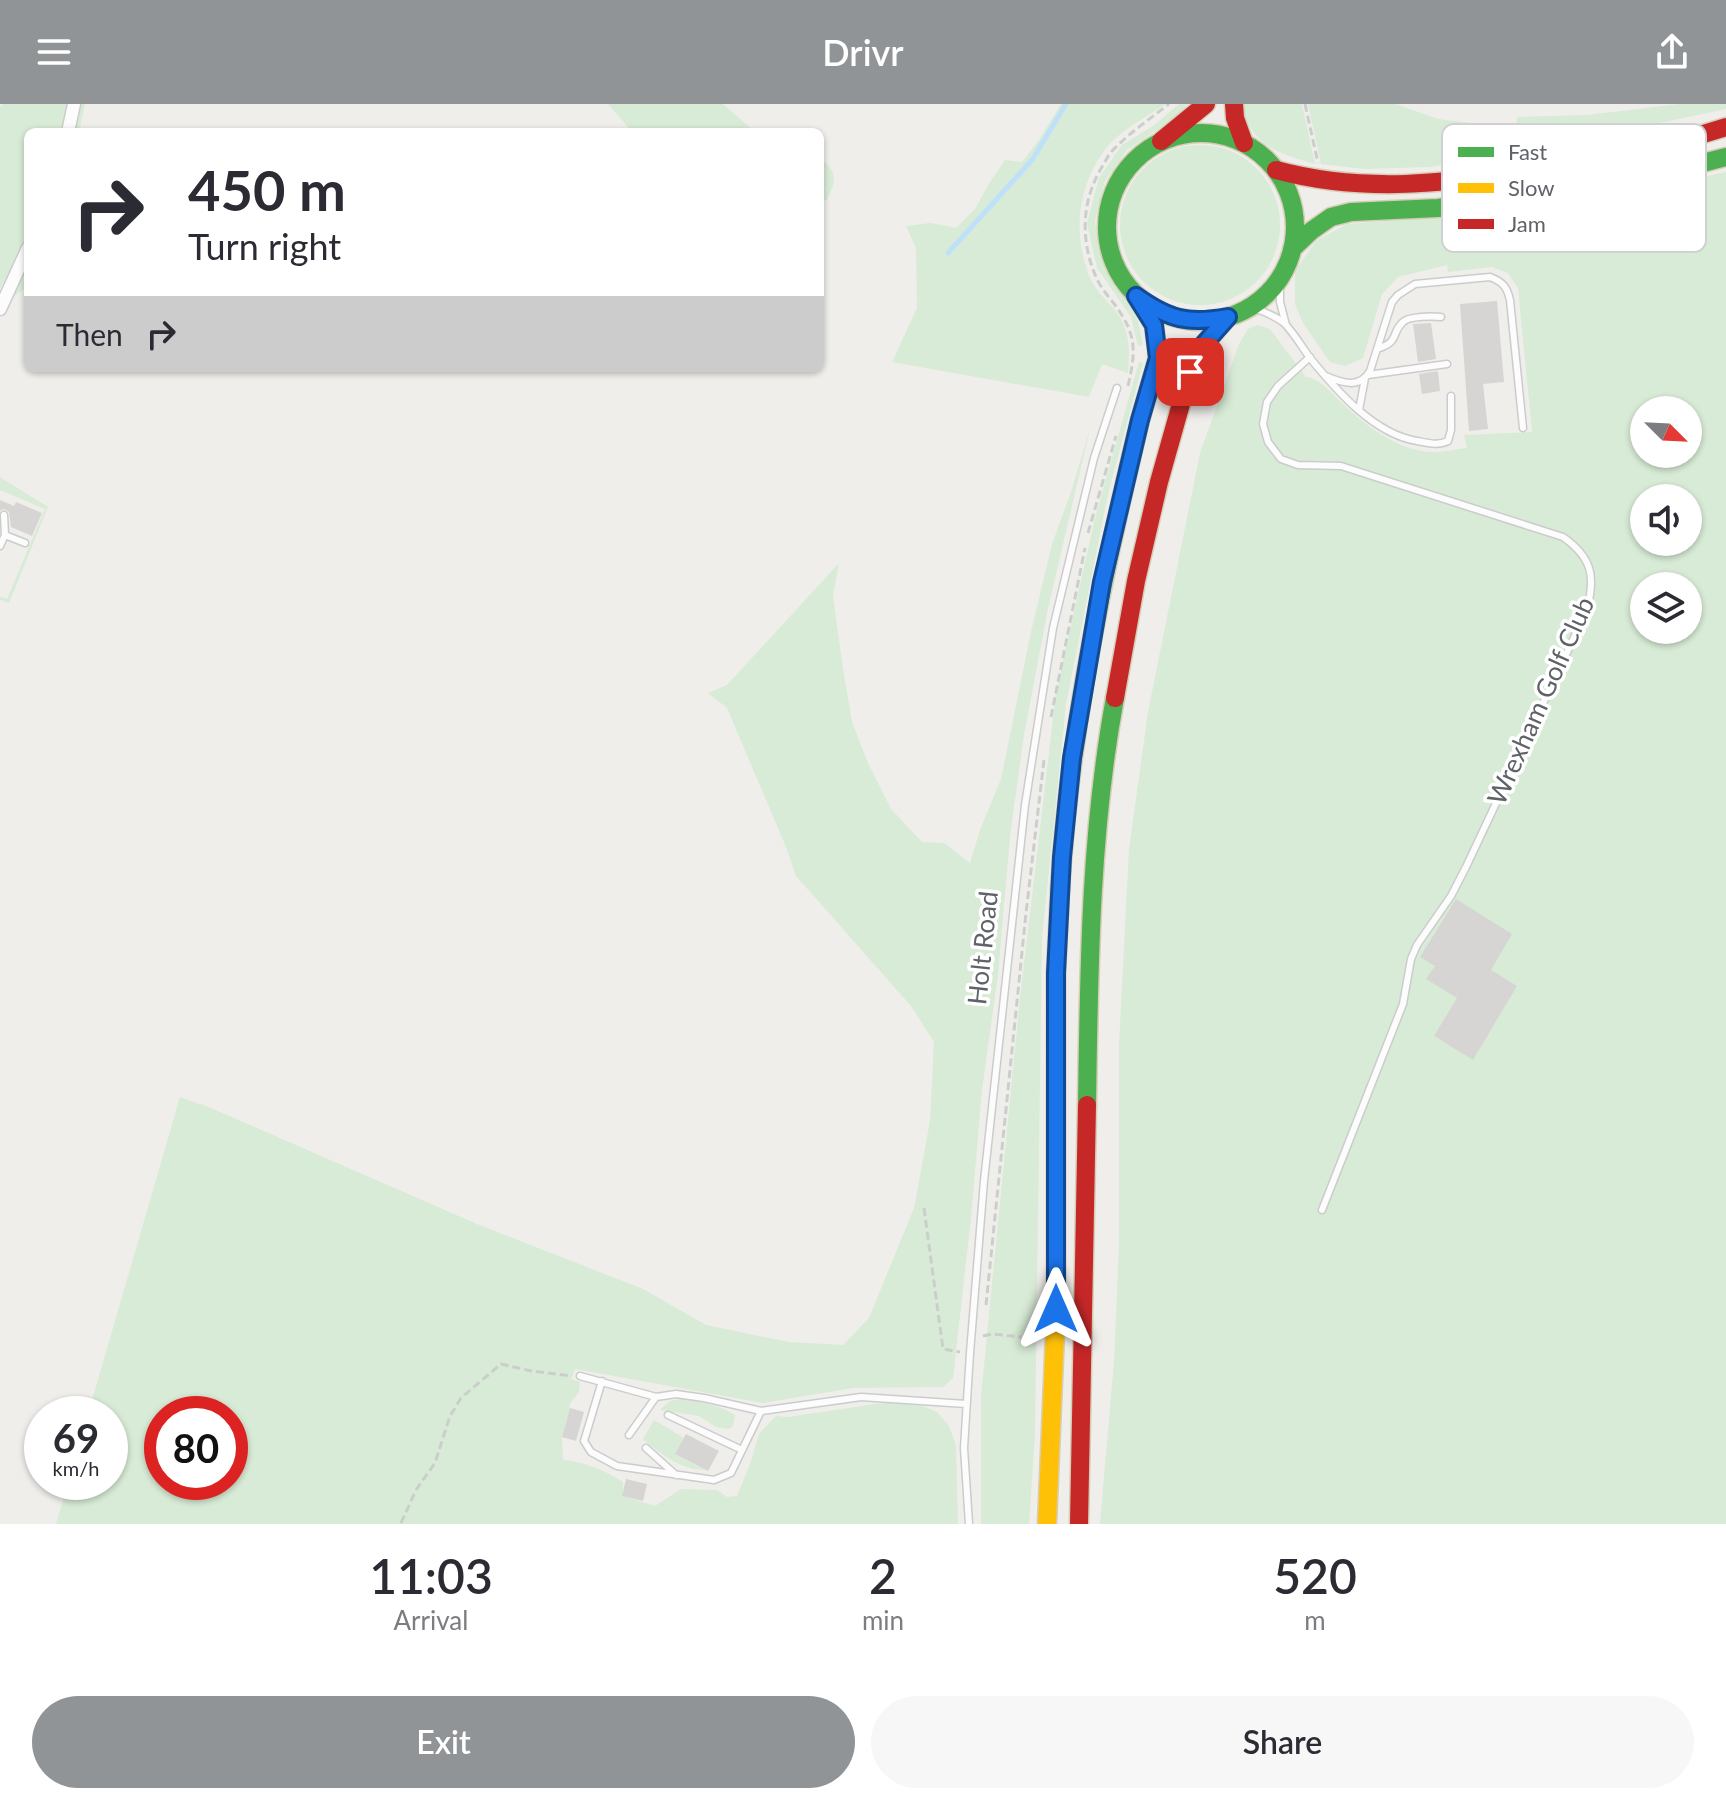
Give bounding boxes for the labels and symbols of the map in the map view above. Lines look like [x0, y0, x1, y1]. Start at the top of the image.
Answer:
legend [1442, 124, 1706, 252]
text: Fast [1508, 138, 1547, 165]
text: Slow [1508, 174, 1555, 201]
text: Jam [1508, 210, 1546, 237]
pin [1156, 338, 1224, 406]
north arrow [1630, 396, 1702, 468]
street label: Wrexham Golf Club [1480, 592, 1600, 810]
street label: Holt Road [960, 890, 1004, 1006]
position arrow [1014, 1267, 1098, 1351]
speed limit sign: 80 [144, 1396, 248, 1500]

